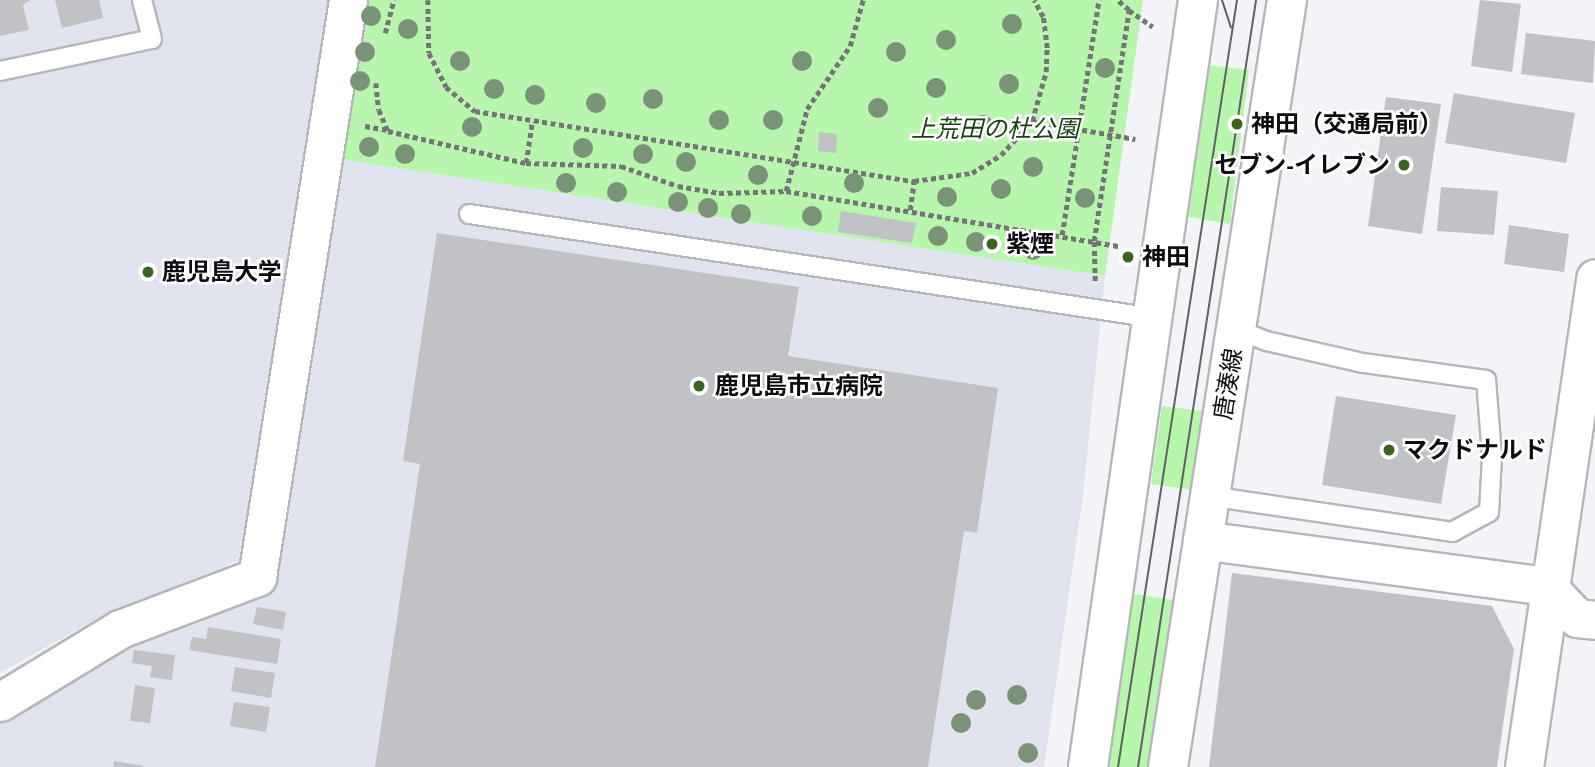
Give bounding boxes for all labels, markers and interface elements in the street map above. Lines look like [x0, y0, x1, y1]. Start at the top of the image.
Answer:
place label: 神田（交通局前） [1251, 110, 1443, 138]
park label: 上荒田の杜公園 [911, 115, 1079, 143]
marker: 神田（交通局前） [1229, 116, 1245, 132]
place label: セブン-イレブン [1214, 151, 1390, 179]
marker: セブン-イレブン [1396, 157, 1412, 173]
place label: 紫煙 [1006, 230, 1054, 258]
marker: 紫煙 [984, 236, 1000, 252]
place label: 神田 [1142, 243, 1190, 271]
marker: 神田 [1120, 249, 1136, 265]
place label: 鹿児島大学 [162, 258, 282, 286]
marker: 鹿児島大学 [140, 264, 156, 280]
street label: 唐湊線 [1208, 346, 1248, 422]
place label: 鹿児島市立病院 [715, 372, 883, 400]
marker: 鹿児島市立病院 [689, 376, 709, 396]
place label: マクドナルド [1403, 436, 1547, 464]
marker: マクドナルド [1381, 442, 1397, 458]

